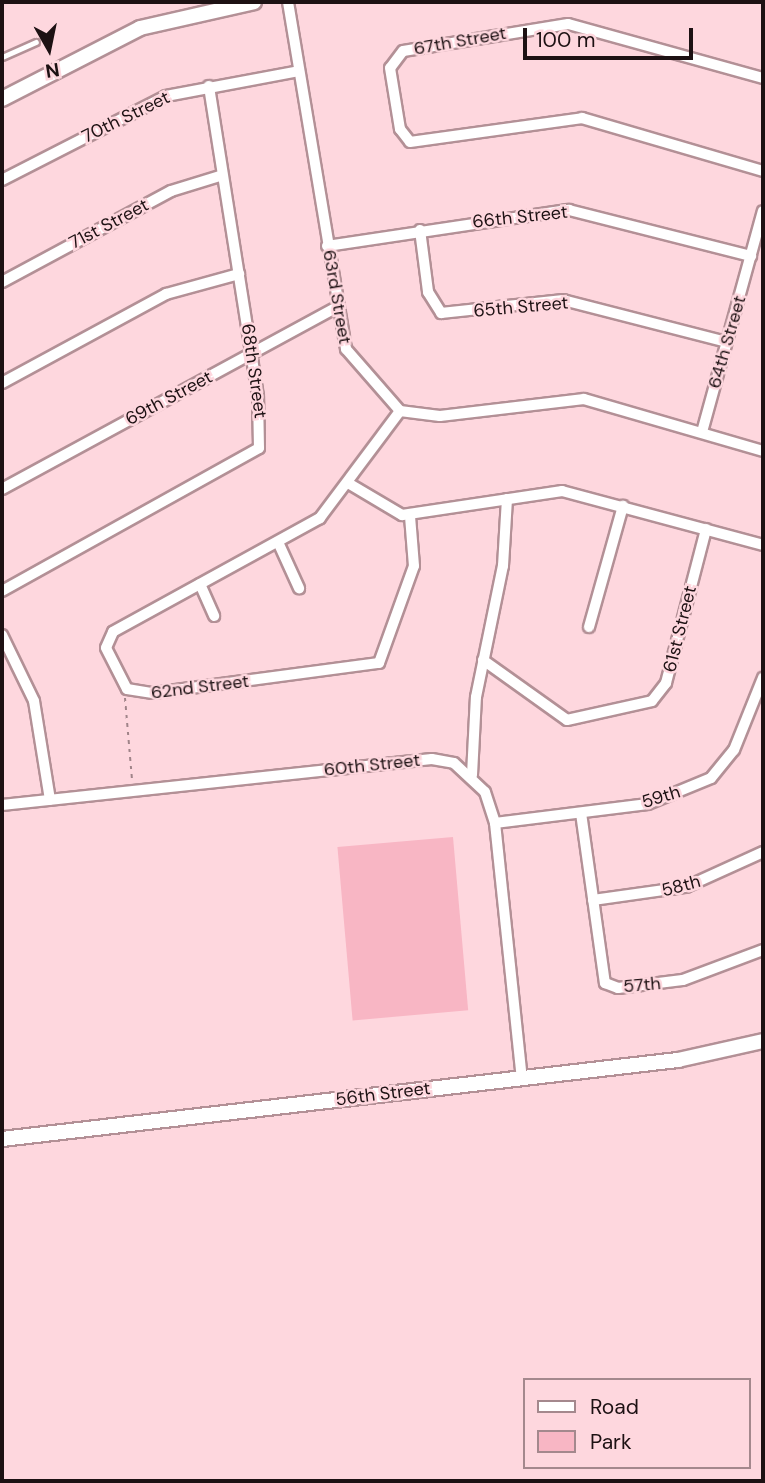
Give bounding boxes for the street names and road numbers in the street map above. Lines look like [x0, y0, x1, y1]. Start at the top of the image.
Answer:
street label: 67th Street [412, 22, 508, 60]
street label: 70th Street [79, 86, 173, 148]
street label: 71st Street [66, 194, 152, 254]
street label: 66th Street [471, 201, 569, 233]
street label: 63rd Street [318, 248, 356, 346]
street label: 65th Street [473, 292, 569, 322]
street label: 64th Street [703, 293, 751, 391]
street label: 68th Street [237, 322, 271, 420]
street label: 69th Street [122, 366, 216, 430]
street label: 61st Street [659, 583, 701, 675]
street label: 62nd Street [150, 670, 250, 704]
street label: 60th Street [323, 749, 421, 781]
street label: 59th [639, 781, 683, 813]
street label: 58th [659, 870, 703, 902]
street label: 57th [622, 973, 662, 997]
street label: 56th Street [334, 1077, 432, 1111]

